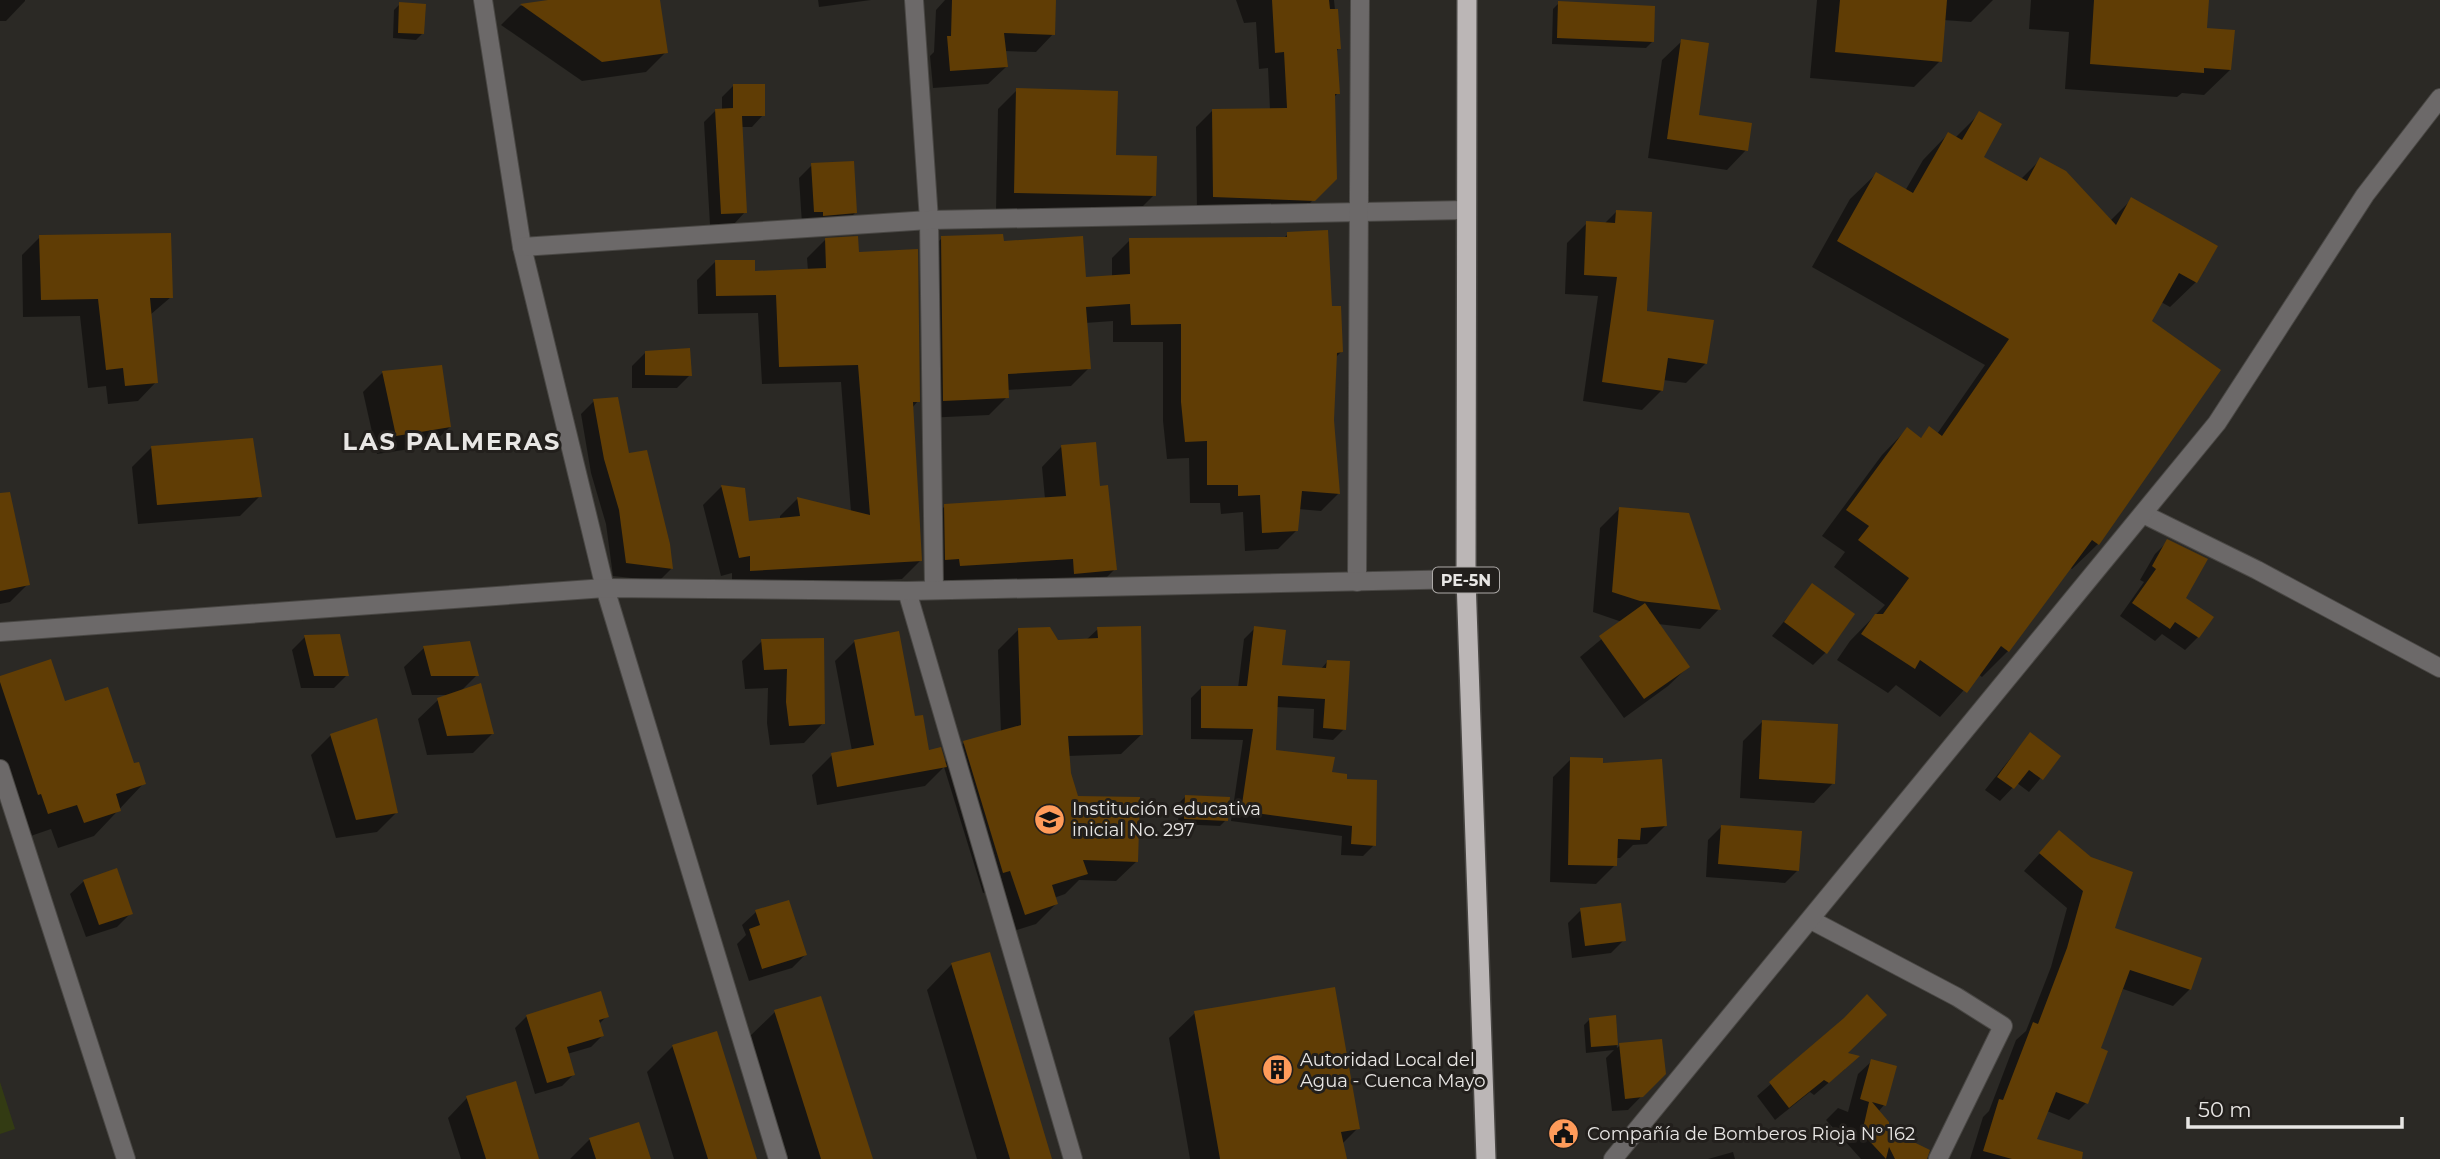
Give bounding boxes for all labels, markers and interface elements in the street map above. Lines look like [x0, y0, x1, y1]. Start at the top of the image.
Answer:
district label: LAS PALMERAS [343, 427, 561, 456]
road number: PE-5N [1433, 568, 1499, 593]
place label: Institución educativa inicial No. 297 [1072, 798, 1261, 841]
school or university icon: Institución educativa inicial No. 297 [1032, 802, 1066, 836]
place label: Autoridad Local del Agua - Cuenca Mayo [1300, 1049, 1485, 1092]
building icon: Autoridad Local del Agua - Cuenca Mayo [1260, 1053, 1294, 1087]
scale bar [2188, 1086, 2402, 1130]
text: 50 m [2198, 1097, 2252, 1122]
public building icon: Compañía de Bomberos Rioja Nº 162 [1547, 1117, 1581, 1151]
place label: Compañía de Bomberos Rioja Nº 162 [1587, 1123, 1915, 1145]

